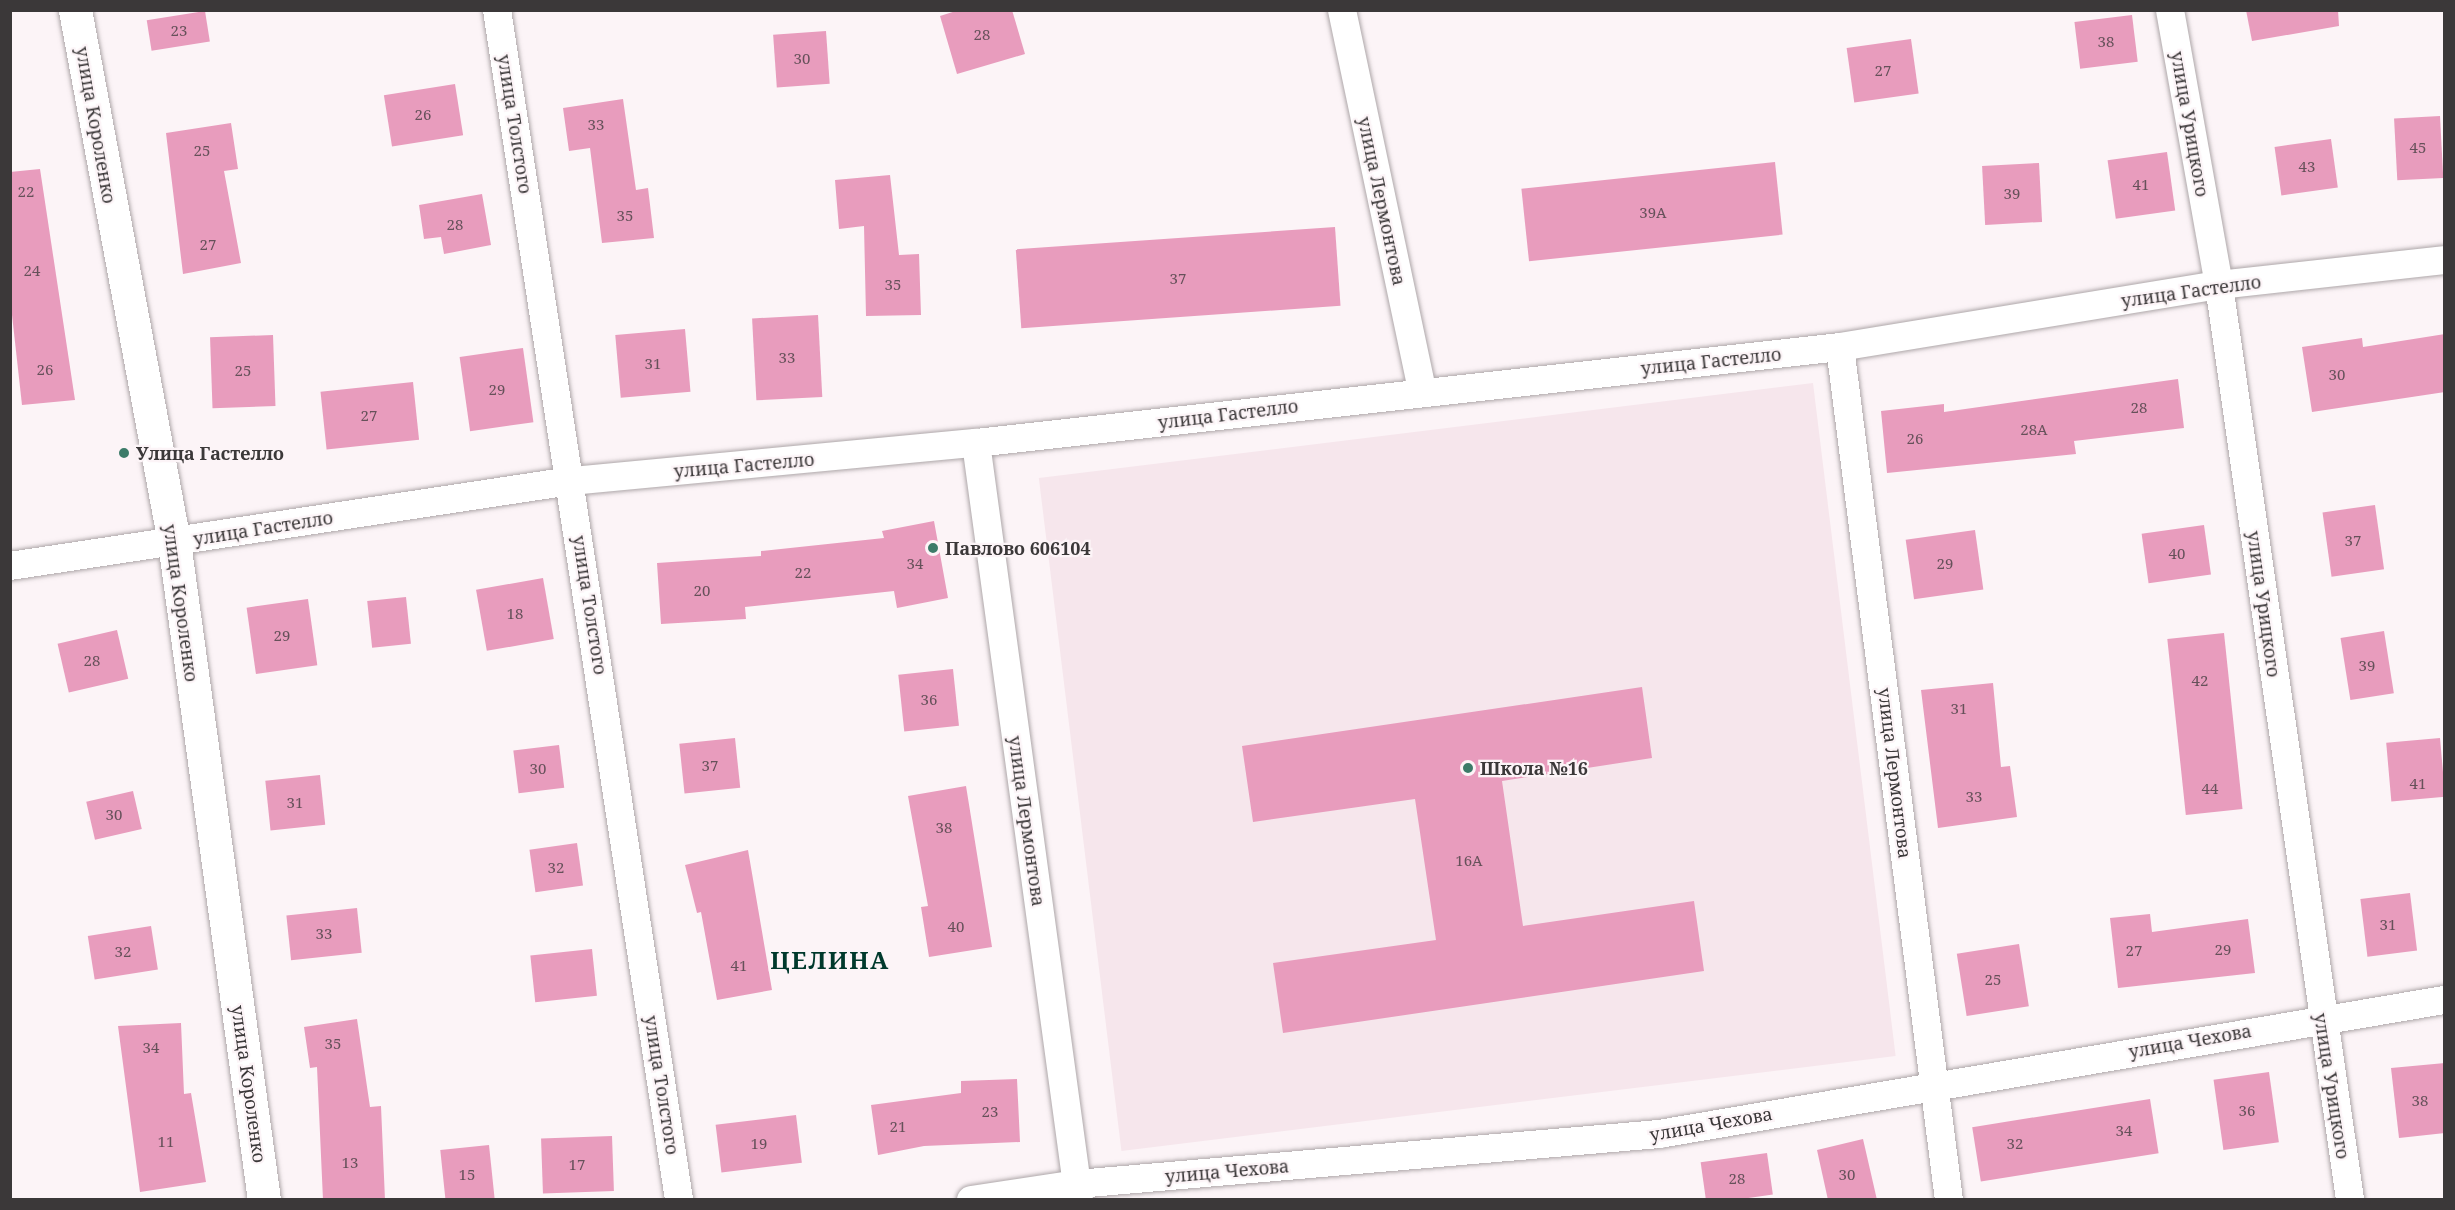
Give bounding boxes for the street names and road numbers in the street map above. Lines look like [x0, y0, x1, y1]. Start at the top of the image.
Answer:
street label: улица Короленко [72, 45, 120, 205]
street label: улица Урицкого [2167, 50, 2213, 198]
street label: улица Толстого [493, 53, 537, 195]
street label: улица Лермонтова [1354, 115, 1410, 287]
street label: улица Гастелло [2120, 270, 2262, 312]
street label: улица Гастелло [1640, 343, 1782, 379]
street label: улица Гастелло [1157, 395, 1299, 433]
street label: улица Гастелло [673, 448, 815, 482]
street label: улица Гастелло [192, 506, 334, 550]
street label: улица Короленко [159, 523, 203, 683]
street label: улица Урицкого [2243, 529, 2285, 679]
street label: улица Толстого [568, 534, 612, 676]
street label: улица Лермонтова [1874, 686, 1916, 860]
street label: улица Лермонтова [1004, 734, 1050, 908]
street label: улица Короленко [227, 1004, 271, 1164]
street label: улица Урицкого [2310, 1011, 2354, 1161]
street label: улица Толстого [640, 1014, 684, 1156]
street label: улица Чехова [2127, 1020, 2253, 1062]
street label: улица Чехова [1648, 1103, 1774, 1145]
street label: улица Чехова [1164, 1155, 1290, 1187]

